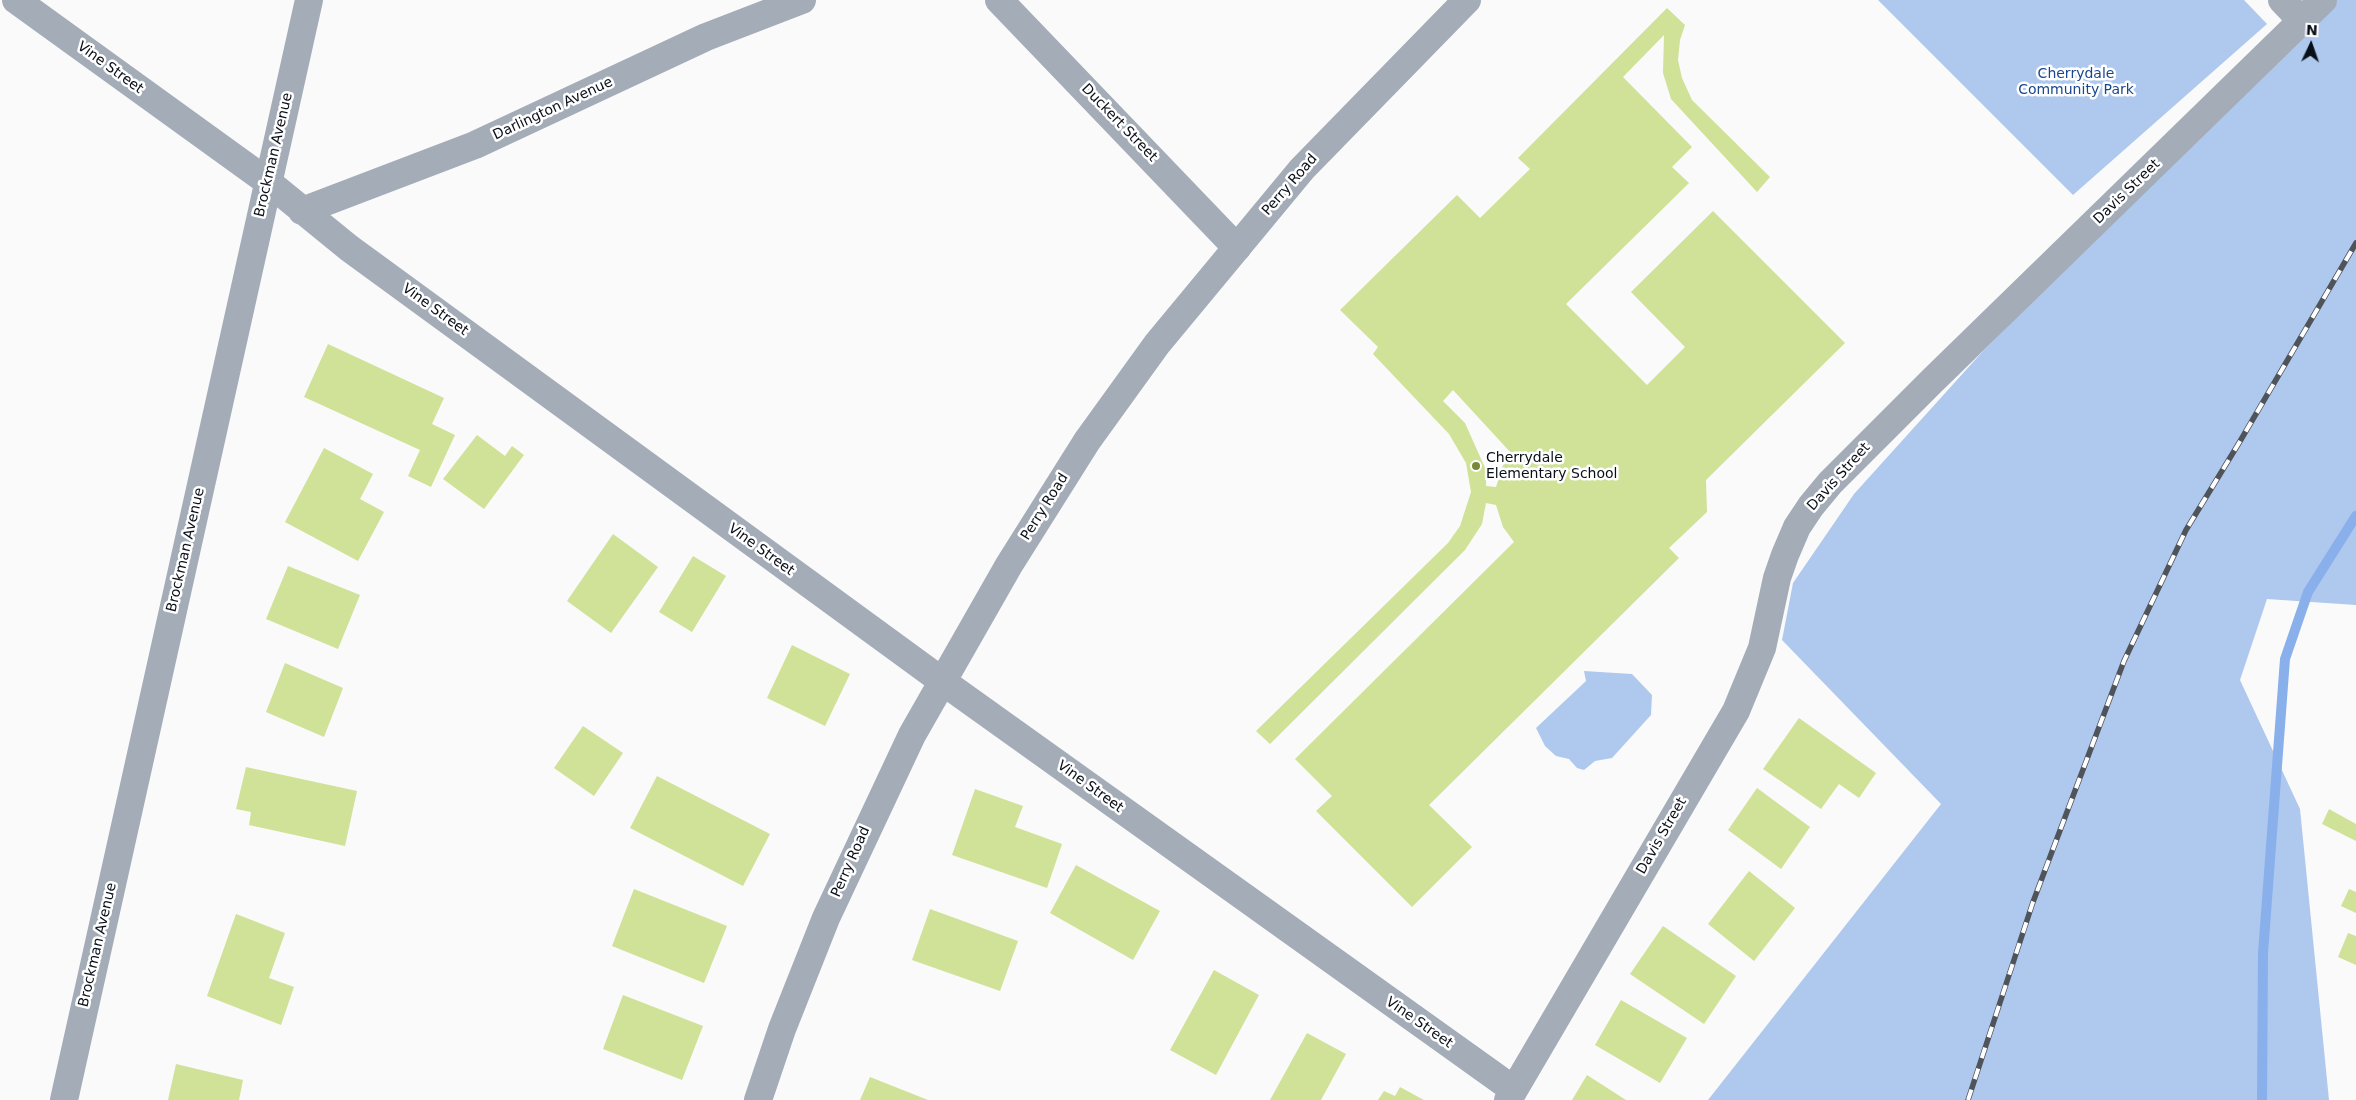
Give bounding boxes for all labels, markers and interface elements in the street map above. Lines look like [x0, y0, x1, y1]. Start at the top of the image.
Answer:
north arrow [2286, 20, 2336, 70]
text: N [2306, 22, 2318, 38]
street label: Vine Street [74, 38, 146, 98]
park label: Cherrydale Community Park [2018, 66, 2134, 98]
street label: Darlington Avenue [491, 74, 615, 144]
street label: Duckert Street [1078, 81, 1160, 165]
street label: Brockman Avenue [252, 91, 296, 219]
street label: Perry Road [1259, 151, 1321, 219]
street label: Davis Street [2090, 156, 2164, 228]
street label: Vine Street [399, 280, 471, 340]
street label: Davis Street [1804, 439, 1874, 515]
place label: Cherrydale Elementary School [1486, 450, 1618, 482]
marker: Cherrydale Elementary School [1470, 460, 1482, 472]
street label: Perry Road [1018, 470, 1072, 544]
street label: Brockman Avenue [164, 486, 208, 614]
street label: Vine Street [725, 520, 797, 580]
street label: Vine Street [1054, 757, 1126, 817]
street label: Davis Street [1633, 795, 1691, 877]
street label: Perry Road [828, 824, 874, 900]
street label: Brockman Avenue [76, 881, 120, 1009]
street label: Vine Street [1382, 994, 1456, 1052]

